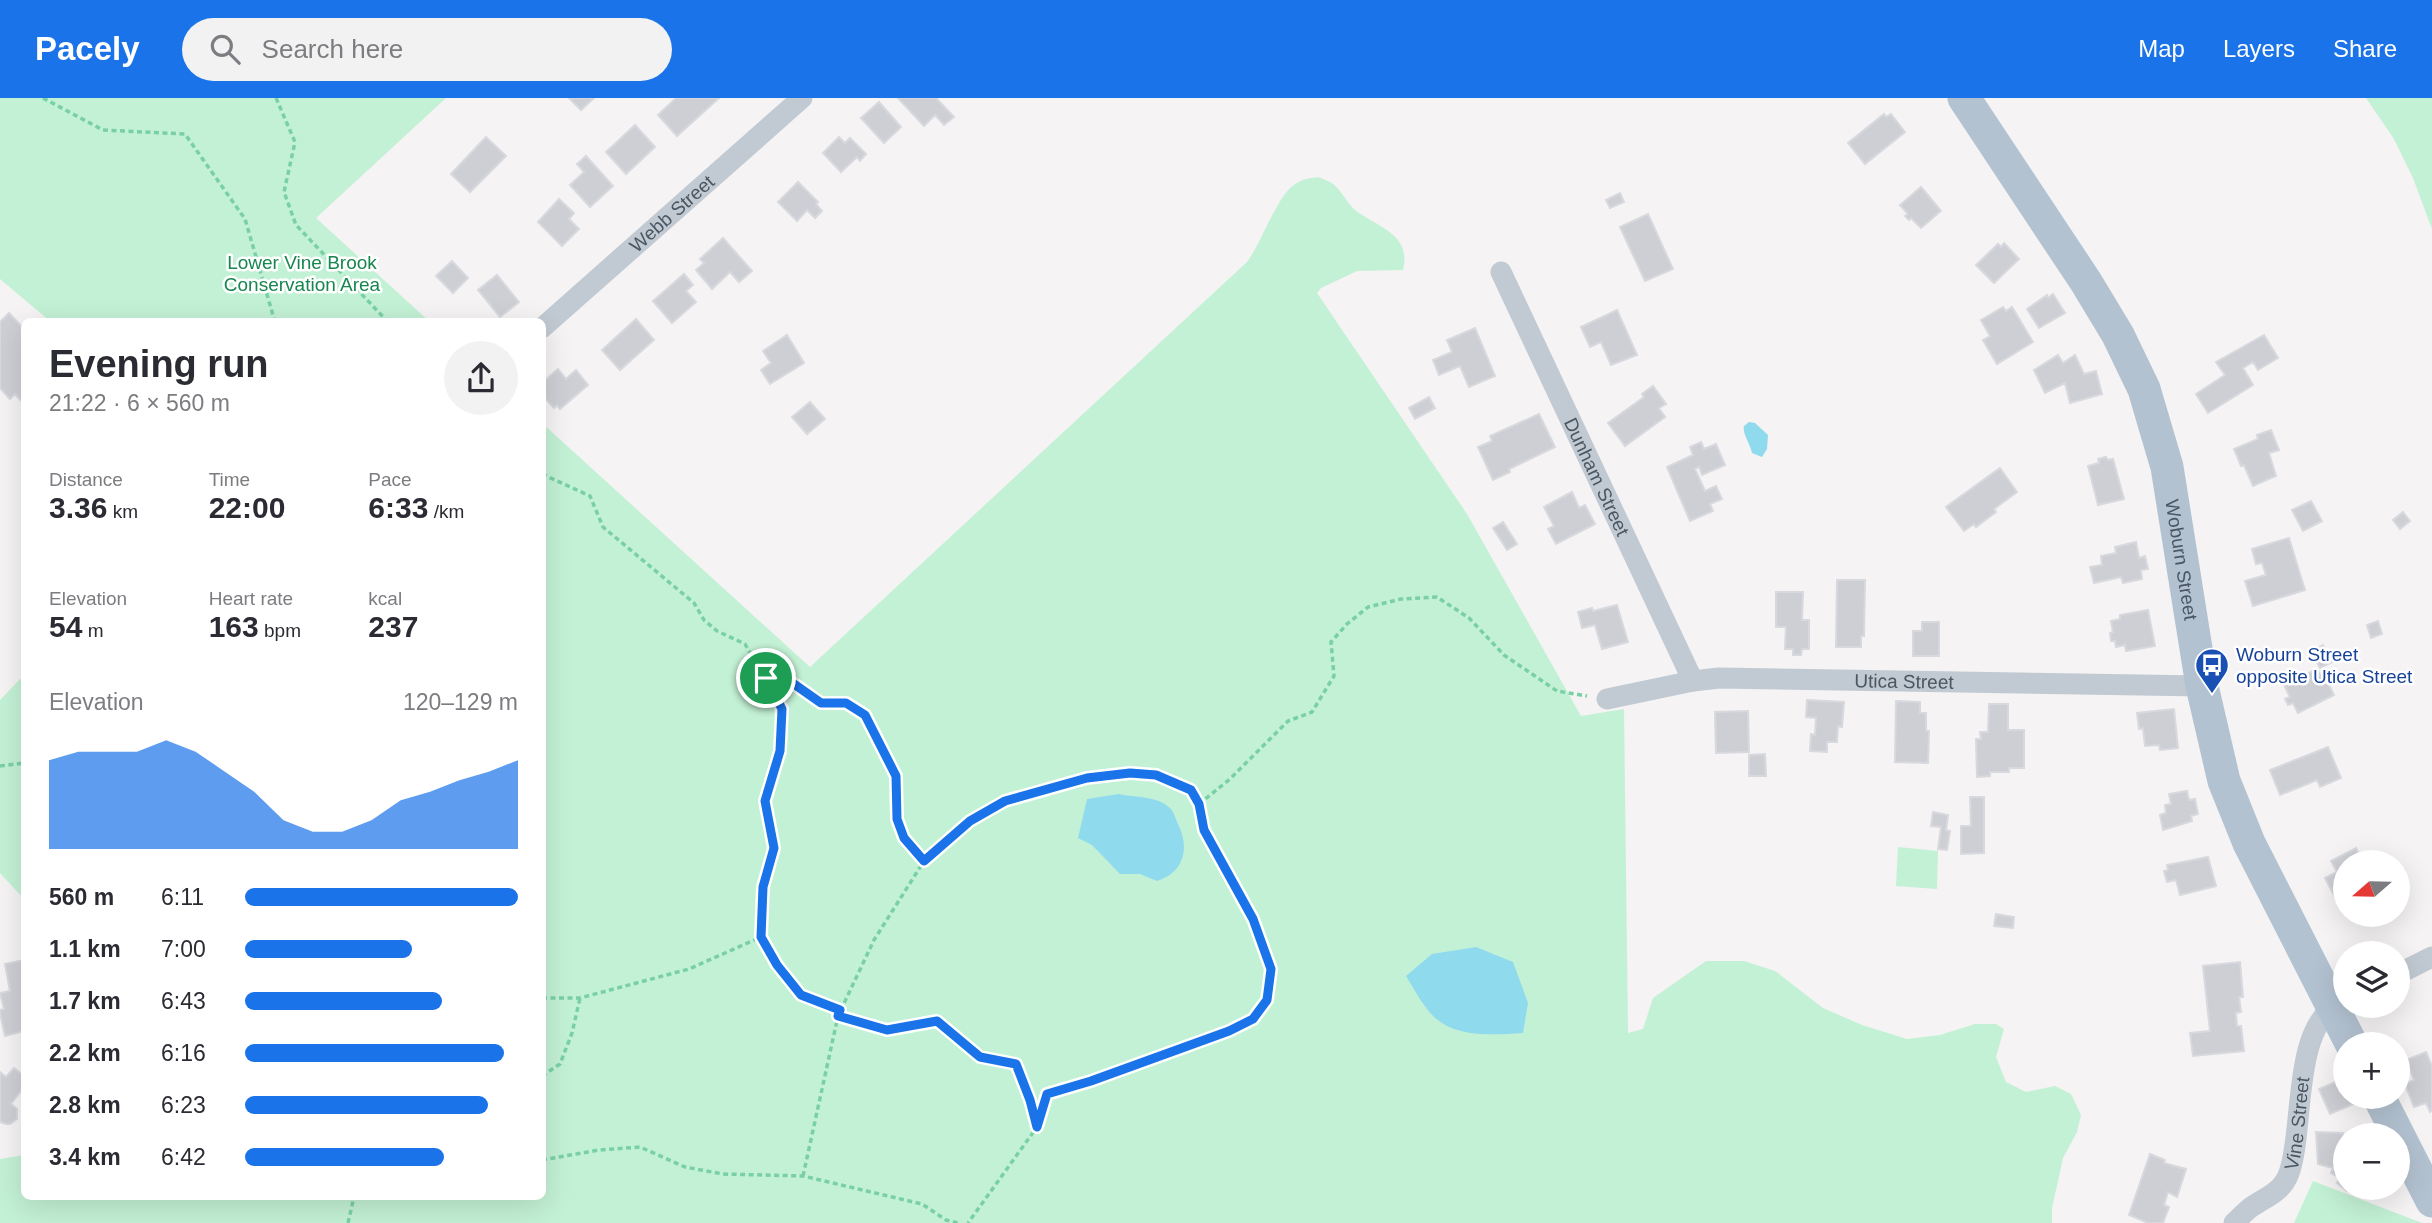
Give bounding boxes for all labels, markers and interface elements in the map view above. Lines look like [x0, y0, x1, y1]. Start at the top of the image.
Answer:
search box [182, 18, 672, 81]
text: Pacely [35, 30, 140, 67]
icon: search [206, 30, 244, 68]
text: Search here [262, 34, 403, 64]
text: Map [2138, 35, 2185, 62]
text: Layers [2223, 35, 2295, 62]
text: Share [2333, 35, 2397, 62]
street label: Webb Street [625, 170, 719, 256]
park label: Lower Vine Brook Conservation Area [224, 252, 381, 295]
button: share [444, 341, 518, 415]
text: Evening run [49, 343, 269, 385]
text: 21:22 · 6 × 560 m [49, 390, 230, 416]
street label: Dunham Street [1560, 414, 1634, 540]
text: Distance [49, 469, 123, 490]
text: Time [209, 469, 250, 490]
text: Pace [368, 469, 412, 490]
text: 3.36 [49, 491, 107, 524]
text: 22:00 [209, 491, 285, 524]
text: 6:33 [368, 491, 428, 524]
street label: Woburn Street [2162, 498, 2202, 623]
text: km [107, 501, 138, 522]
text: /km [428, 501, 464, 522]
text: Elevation [49, 588, 127, 609]
text: Heart rate [209, 588, 293, 609]
text: kcal [368, 588, 402, 609]
text: 54 [49, 610, 82, 643]
text: 163 [209, 610, 259, 643]
text: 237 [368, 610, 418, 643]
text: m [82, 620, 103, 641]
text: bpm [259, 620, 301, 641]
place label: Woburn Street opposite Utica Street [2236, 644, 2413, 687]
bus stop icon: Woburn Street opposite Utica Street [2193, 646, 2231, 695]
pin [736, 648, 796, 708]
icon: arrive [747, 659, 785, 697]
street label: Utica Street [1854, 670, 1954, 692]
text: Elevation [49, 689, 144, 715]
text: 120–129 m [403, 689, 518, 715]
north arrow [2333, 850, 2410, 928]
map controls [2333, 850, 2410, 1200]
text: 560 m [49, 884, 114, 910]
text: 6:11 [161, 884, 204, 910]
text: 1.1 km [49, 936, 121, 962]
text: 7:00 [161, 936, 206, 962]
button: layers [2333, 941, 2410, 1018]
text: 1.7 km [49, 988, 121, 1014]
text: 6:43 [161, 988, 206, 1014]
button: + [2333, 1032, 2410, 1109]
text: 2.2 km [49, 1040, 121, 1066]
text: 6:16 [161, 1040, 206, 1066]
street label: Vine Street [2280, 1075, 2313, 1172]
text: 2.8 km [49, 1092, 121, 1118]
text: 6:23 [161, 1092, 206, 1118]
button: − [2333, 1123, 2410, 1200]
text: 3.4 km [49, 1144, 121, 1170]
text: 6:42 [161, 1144, 206, 1170]

